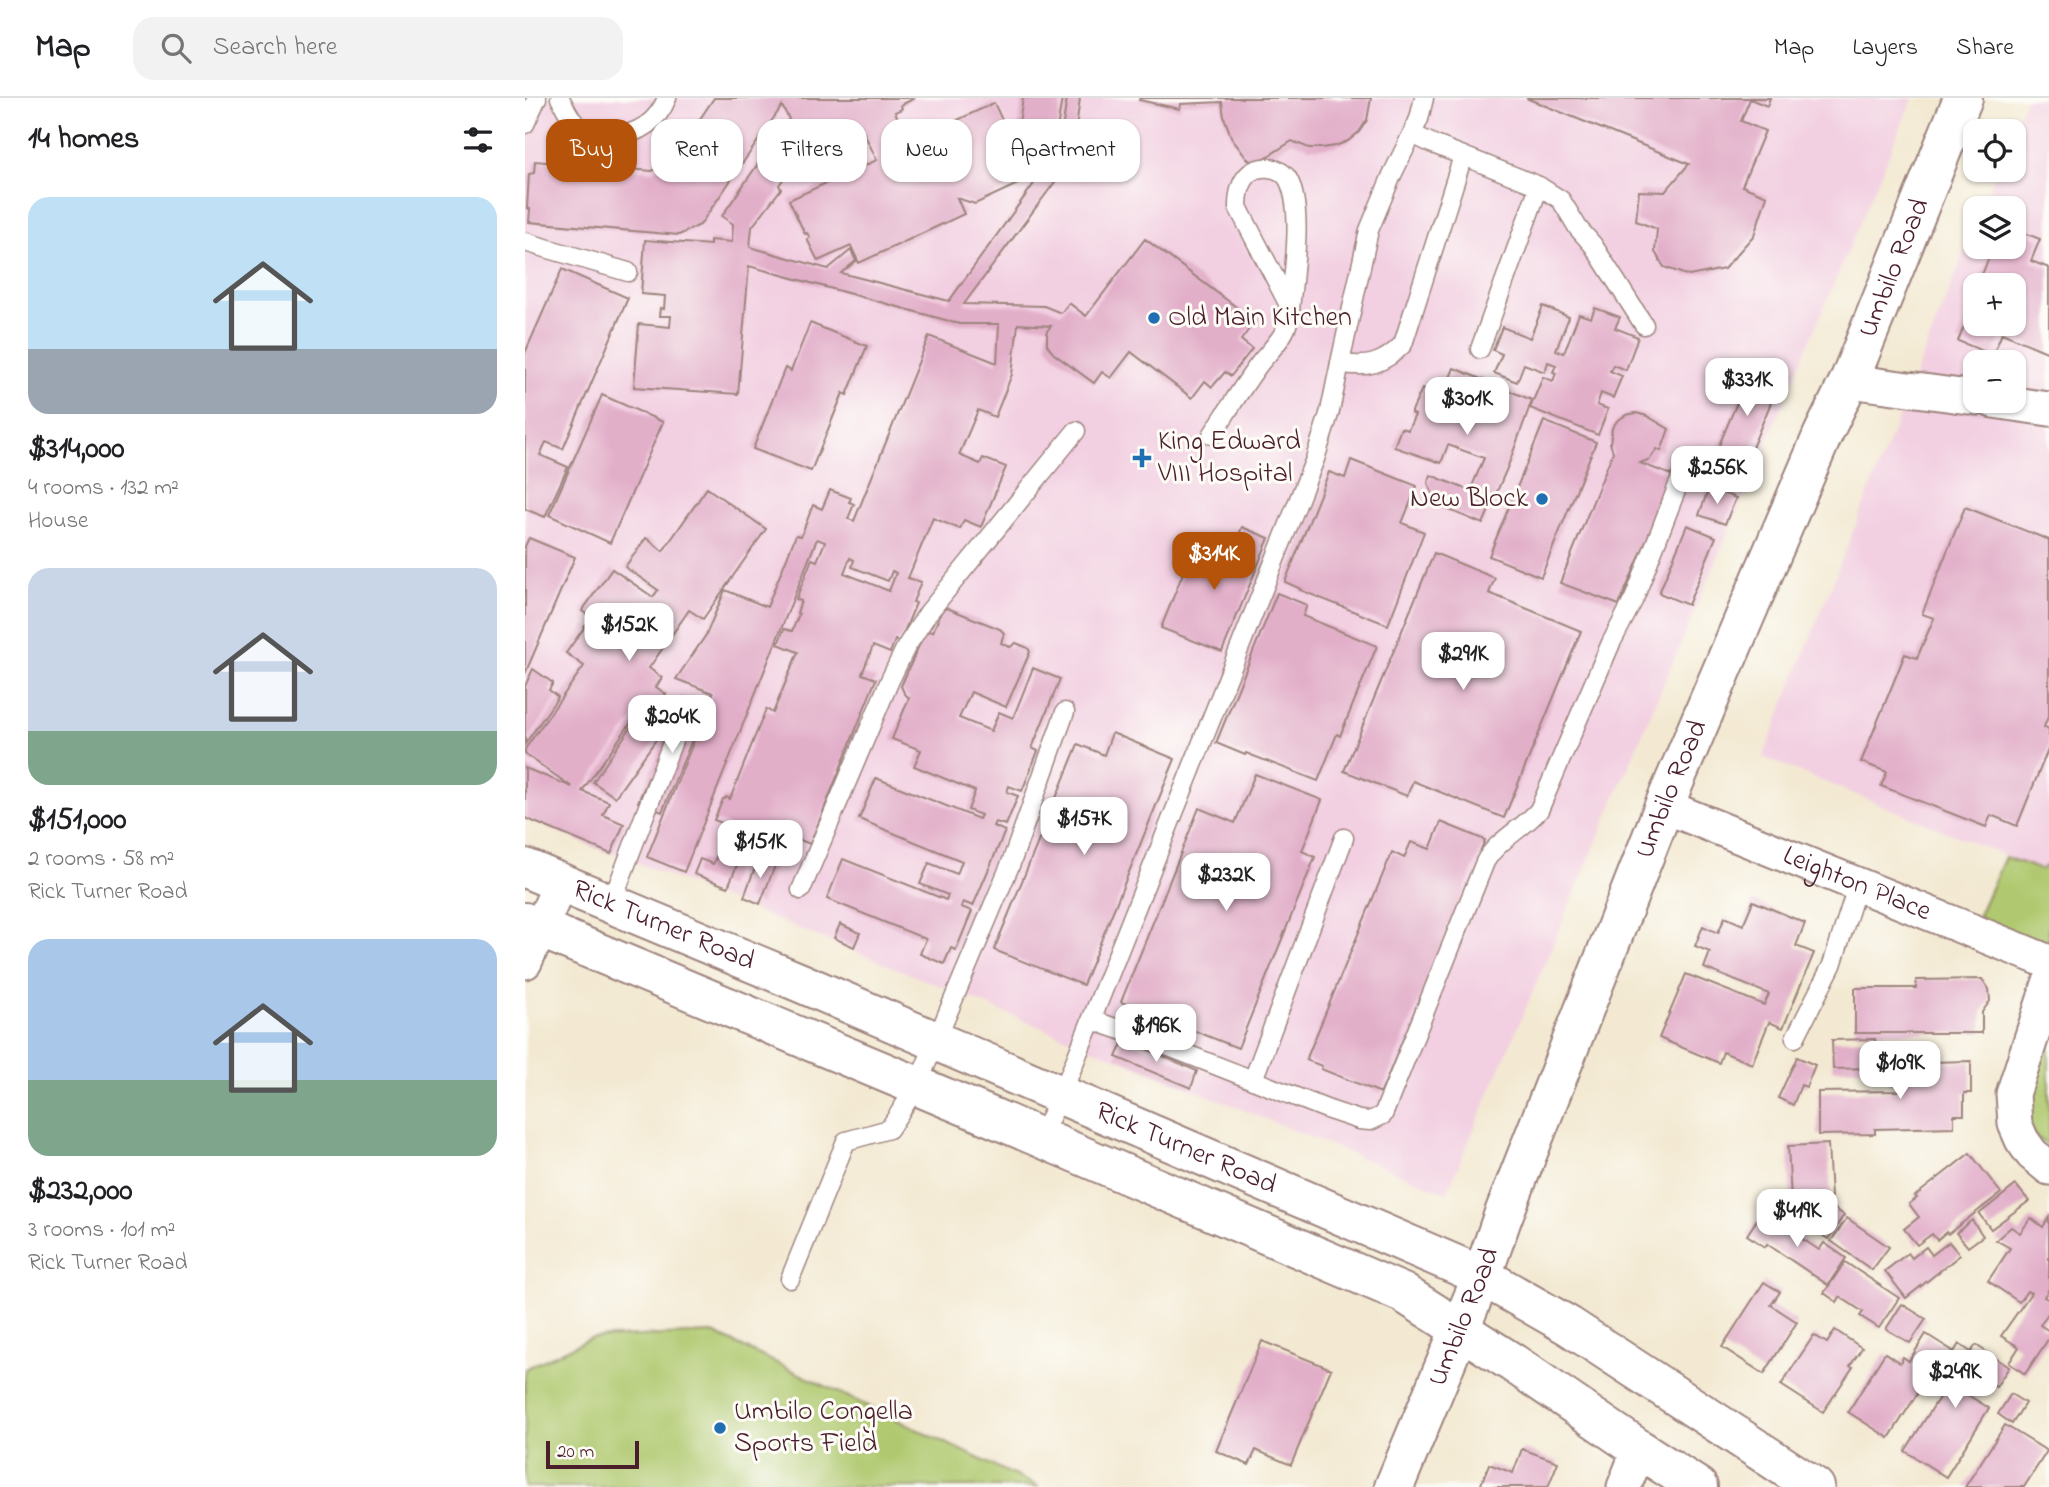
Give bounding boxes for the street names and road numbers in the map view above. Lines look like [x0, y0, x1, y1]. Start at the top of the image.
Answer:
street label: Umbilo Road [1848, 192, 1941, 344]
street label: Umbilo Road [1625, 713, 1719, 865]
street label: Leighton Place [1776, 836, 1938, 933]
street label: Rick Turner Road [566, 869, 761, 982]
street label: Rick Turner Road [1089, 1091, 1283, 1206]
street label: Umbilo Road [1418, 1242, 1511, 1393]

